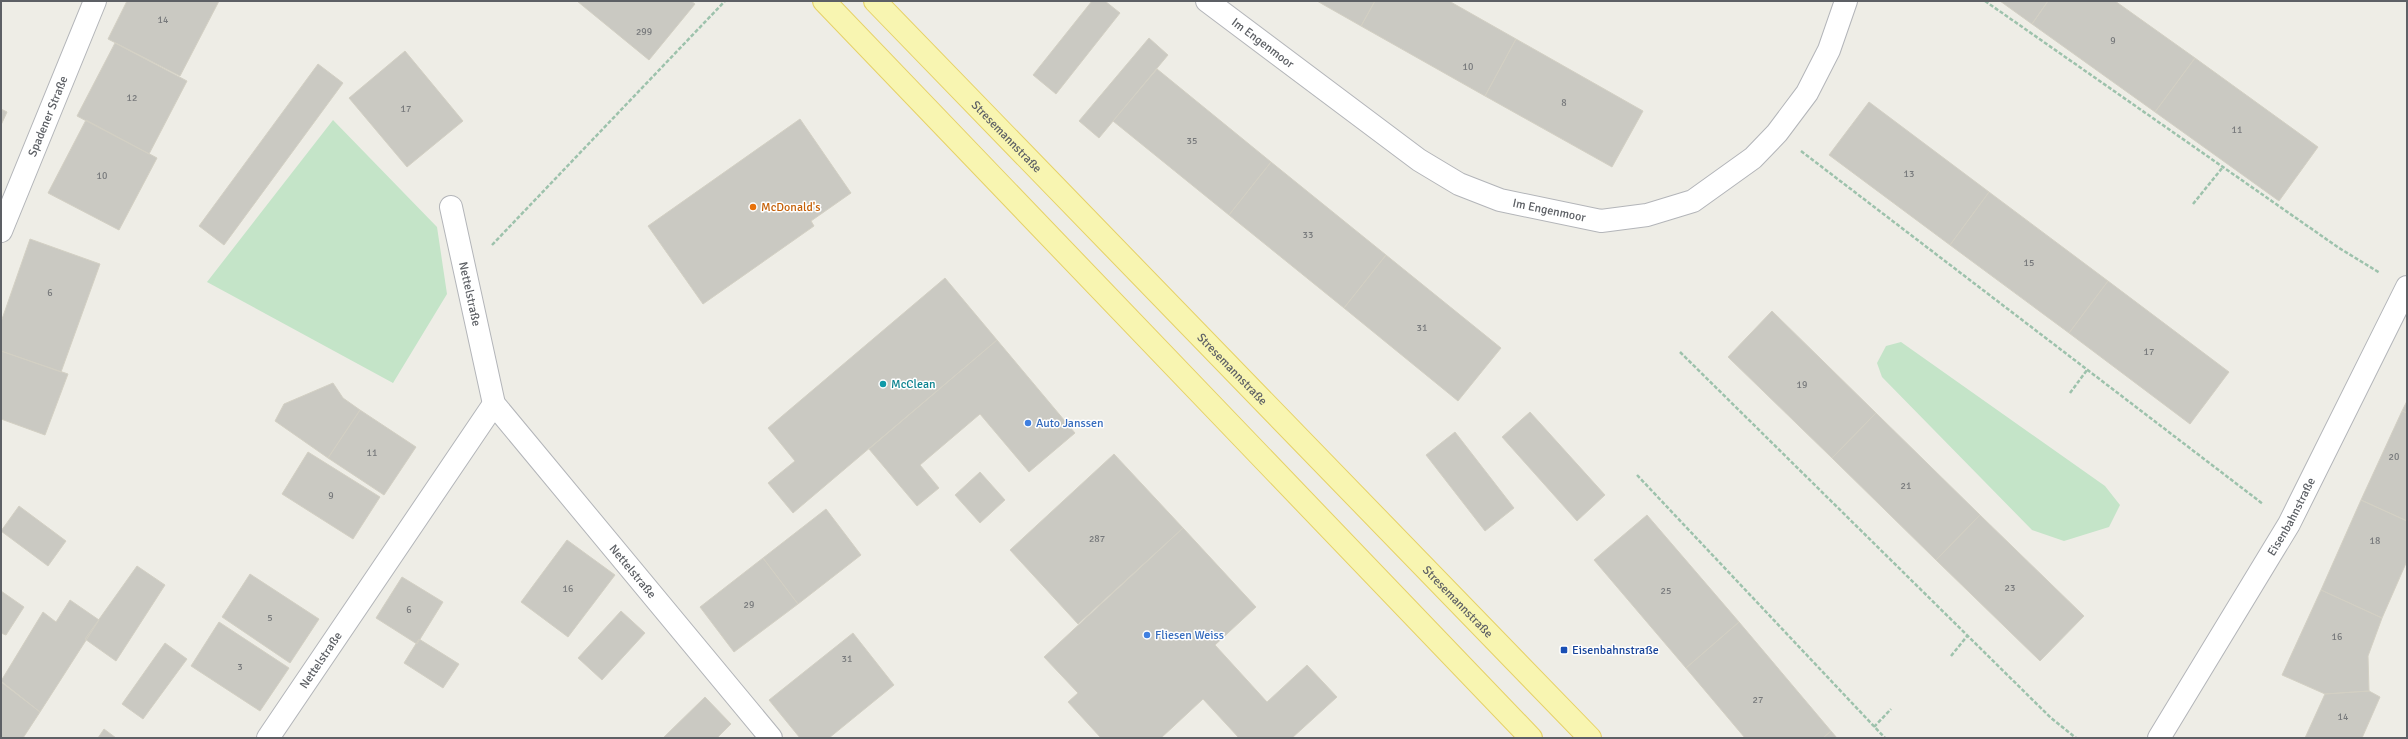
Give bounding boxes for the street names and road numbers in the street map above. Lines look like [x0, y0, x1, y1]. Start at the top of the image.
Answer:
street label: Im Engenmoor [1229, 15, 1298, 72]
street label: Spadener Straße [25, 74, 71, 159]
street label: Stresemannstraße [968, 97, 1045, 176]
street label: Im Engenmoor [1511, 195, 1588, 225]
street label: Nettelstraße [456, 260, 484, 328]
street label: Stresemannstraße [1194, 330, 1271, 408]
street label: Eisenbahnstraße [2264, 475, 2318, 559]
street label: Nettelstraße [606, 541, 659, 601]
street label: Stresemannstraße [1419, 563, 1496, 641]
street label: Nettelstraße [296, 629, 345, 691]

